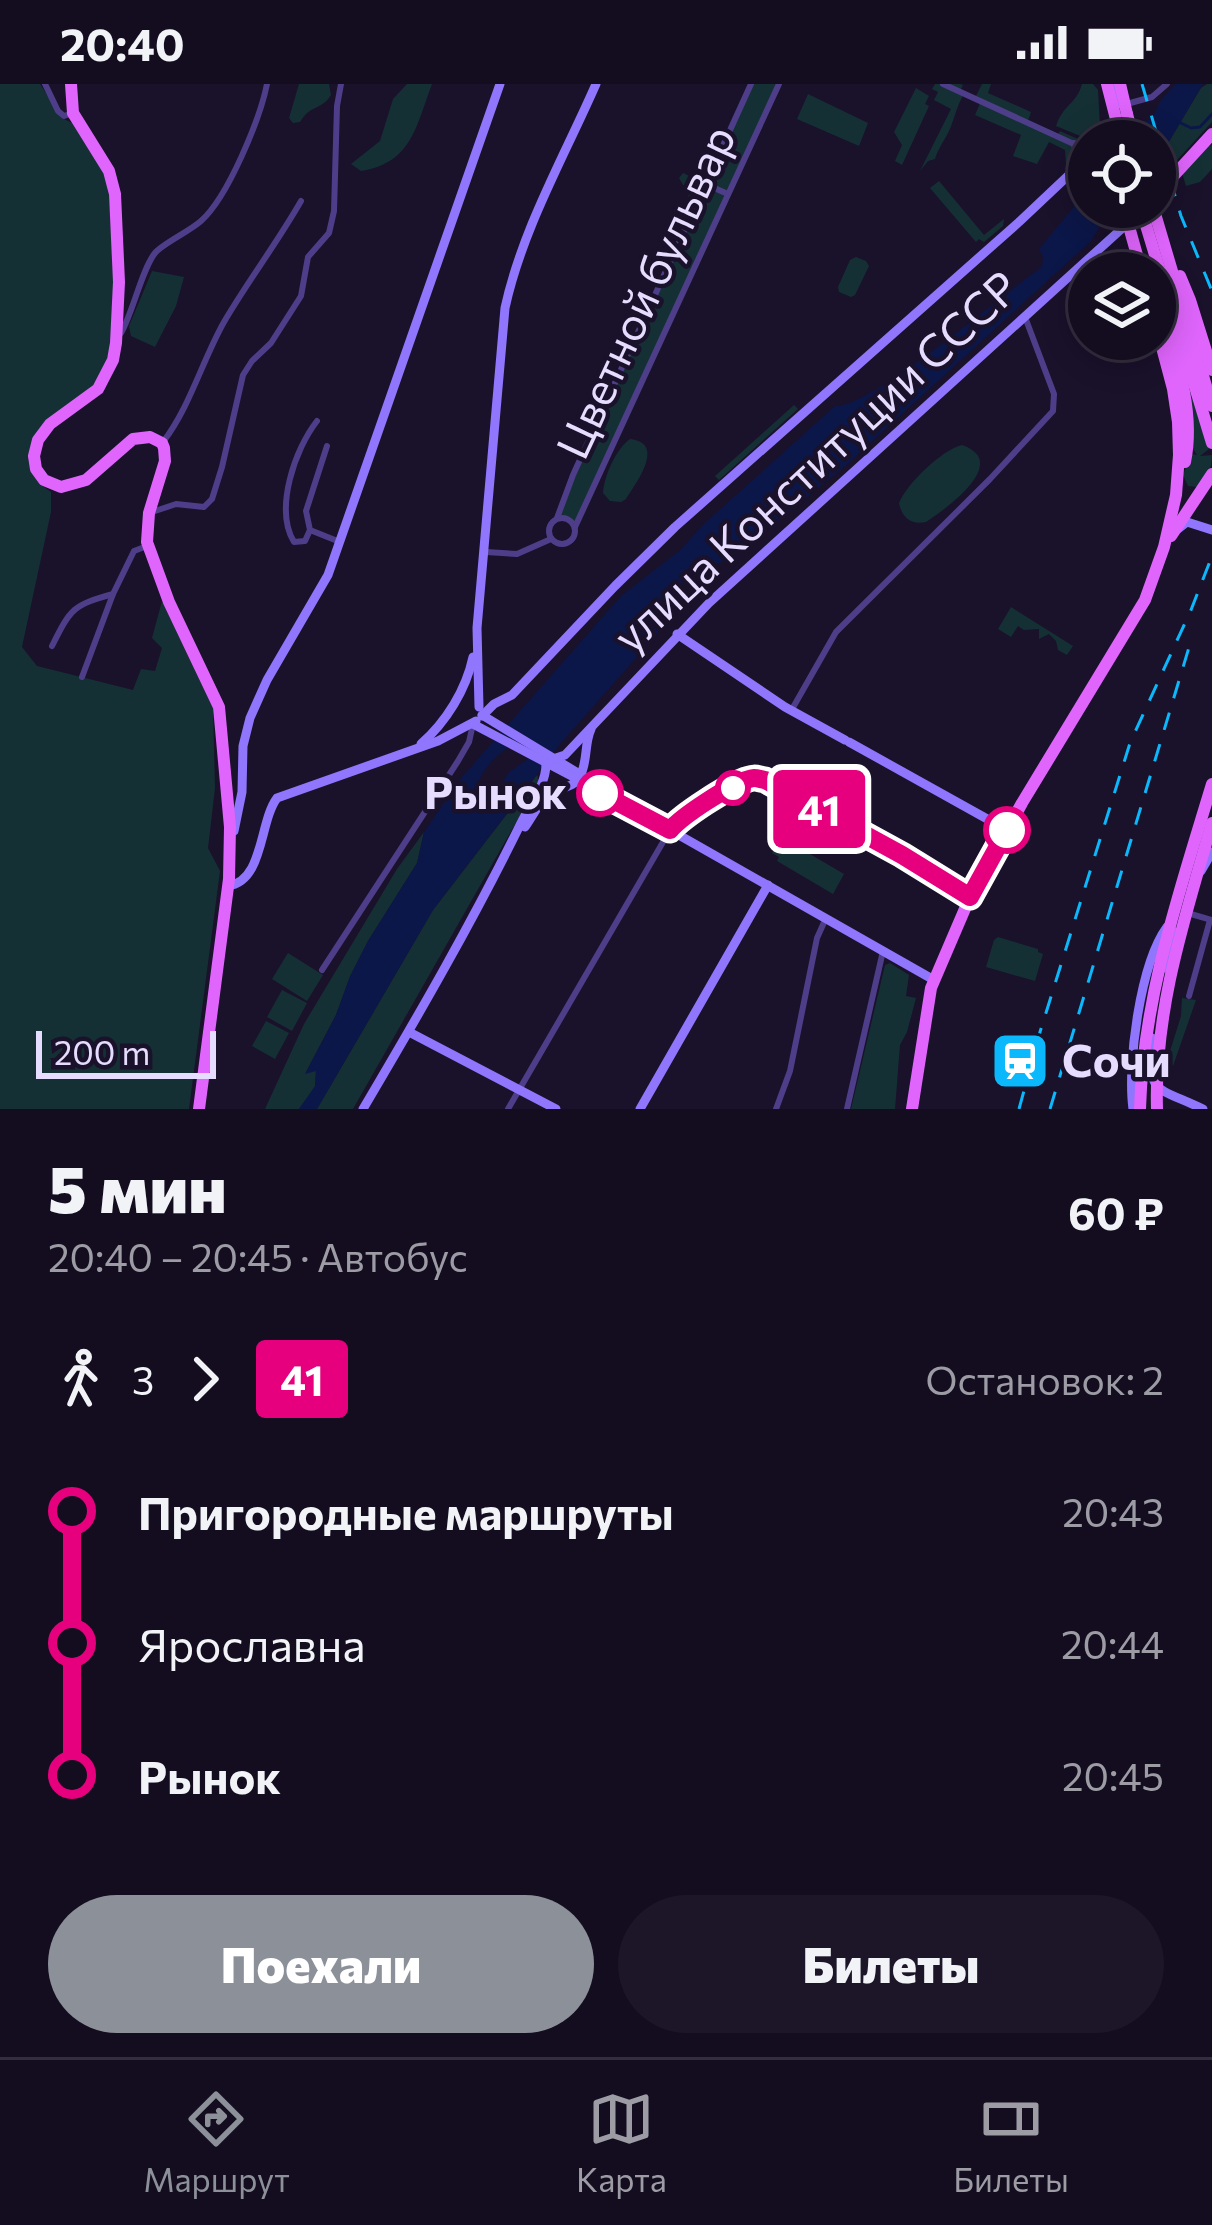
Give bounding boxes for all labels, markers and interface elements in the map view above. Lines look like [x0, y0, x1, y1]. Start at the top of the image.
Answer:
text: 20:40 [60, 15, 185, 70]
street label: Цветной бульвар [543, 116, 745, 466]
map controls [1068, 120, 1176, 360]
button: locate [1068, 120, 1176, 228]
button: layers [1068, 252, 1176, 360]
street label: улица Конституции СССР [600, 258, 1028, 662]
place label: Рынок [424, 763, 567, 818]
line badge: 41 [765, 770, 873, 848]
marker: Рынок [578, 771, 622, 815]
unlabelled marker [717, 772, 749, 804]
text: 41 [797, 783, 841, 835]
unlabelled marker [985, 808, 1029, 852]
scale bar [36, 1025, 216, 1078]
station icon: Сочи [989, 1030, 1051, 1092]
text: 200 m [54, 1031, 150, 1072]
place label: Сочи [1062, 1031, 1171, 1086]
text: 5 мин [48, 1146, 227, 1227]
text: 60 ₽ [1068, 1184, 1164, 1239]
text: 20:40 – 20:45 · Автобус [48, 1232, 468, 1280]
icon: walk [48, 1346, 114, 1412]
icon: forward [172, 1346, 238, 1412]
text: 41 [280, 1353, 324, 1405]
text: 3 [132, 1355, 154, 1403]
text: Остановок: 2 [926, 1355, 1164, 1403]
text: Пригородные маршруты [138, 1484, 674, 1539]
text: 20:43 [1062, 1487, 1164, 1535]
text: Ярославна [138, 1616, 366, 1671]
text: 20:44 [1061, 1619, 1164, 1667]
text: Рынок [138, 1748, 281, 1803]
text: 20:45 [1062, 1751, 1164, 1799]
button: Поехали [48, 1895, 594, 2033]
button: Билеты [618, 1895, 1164, 2033]
tab: Маршрут [143, 2086, 290, 2199]
tab: Карта [576, 2086, 667, 2199]
tab: Билеты [953, 2086, 1069, 2199]

